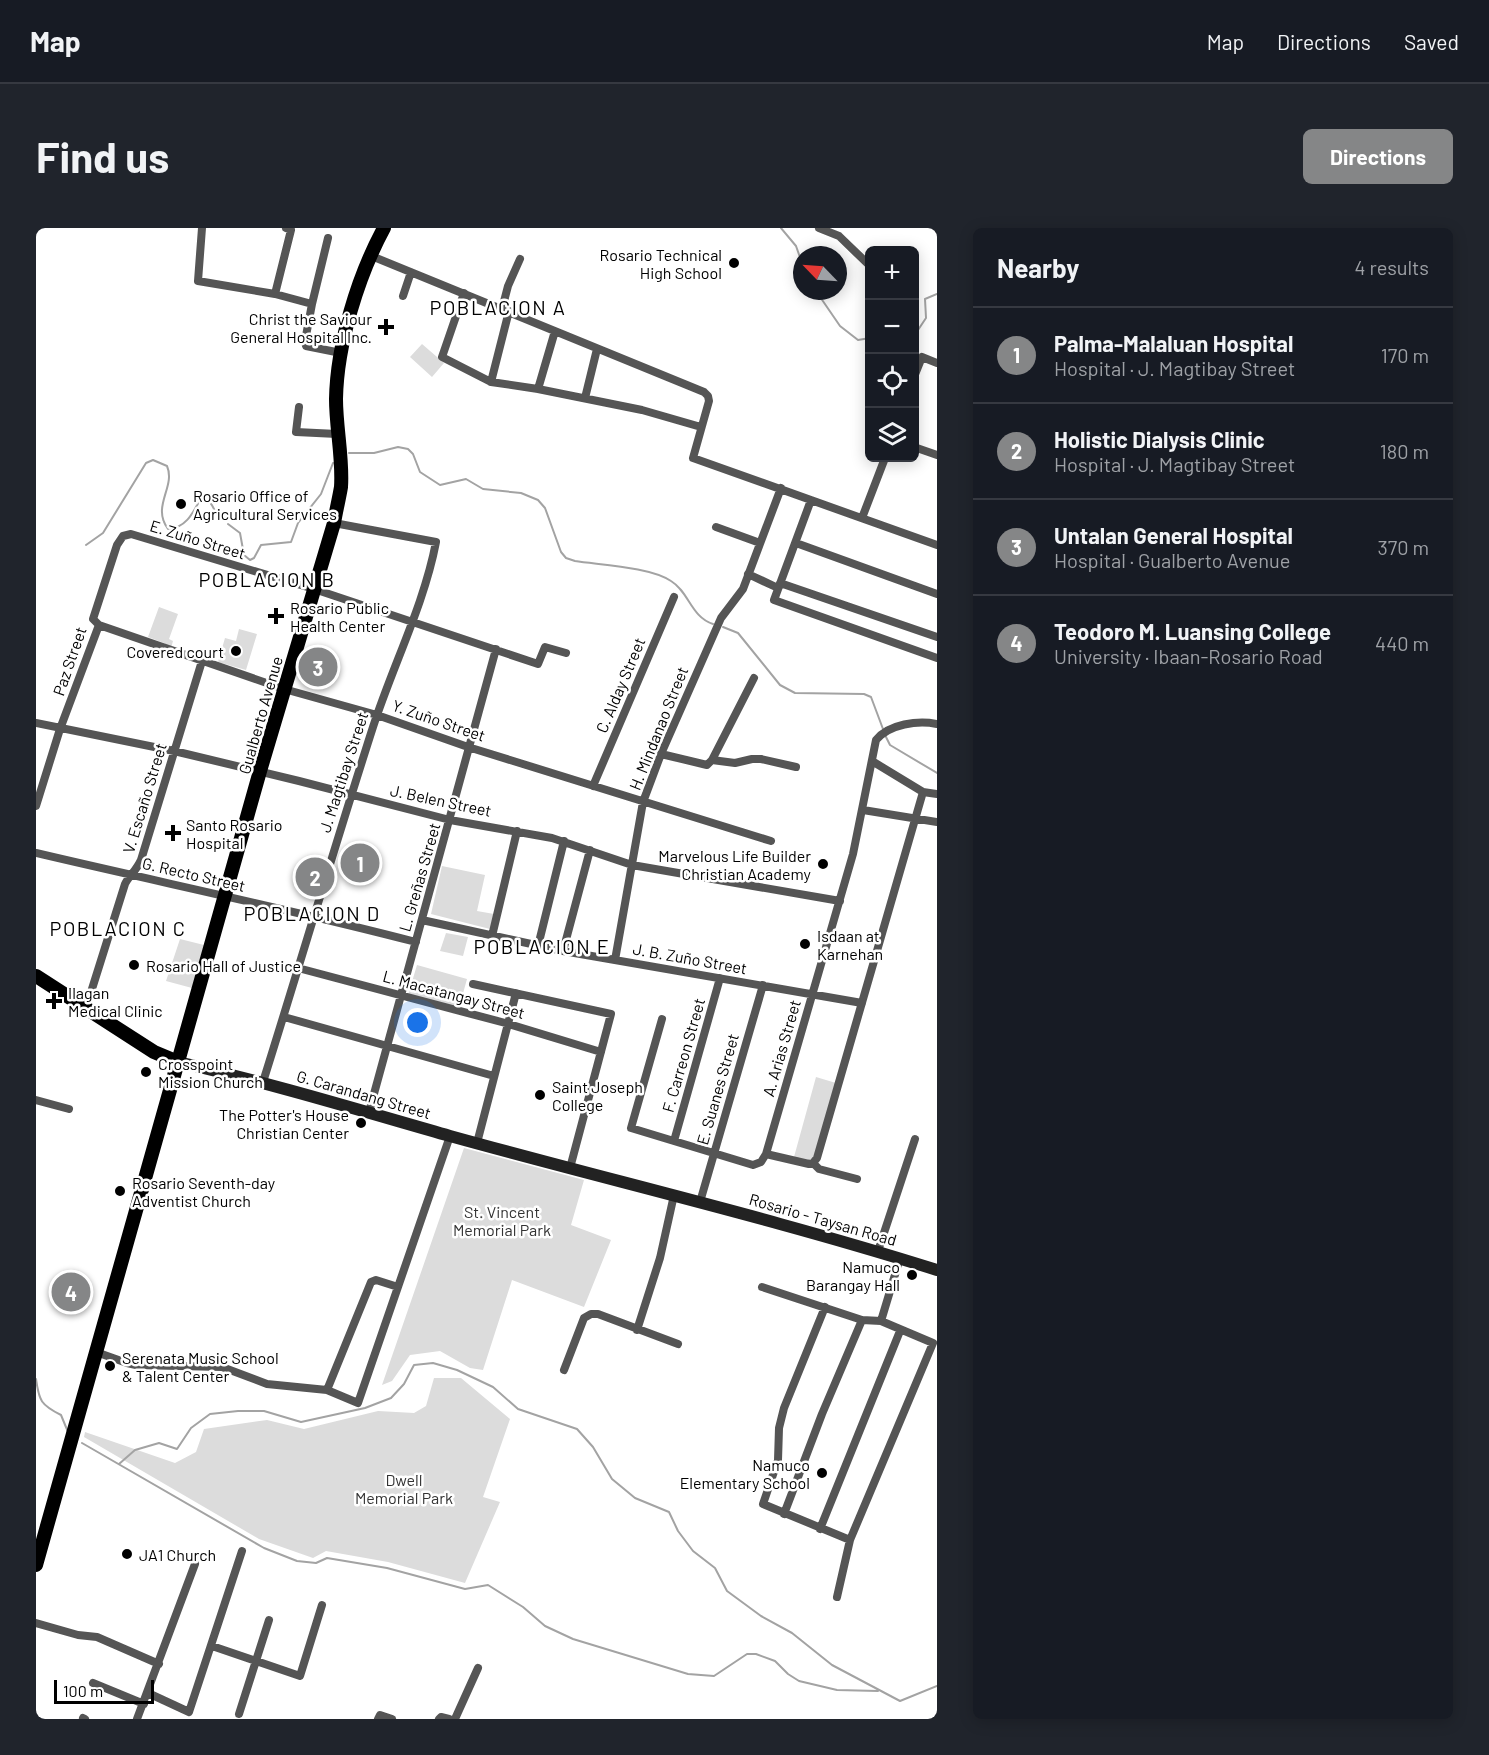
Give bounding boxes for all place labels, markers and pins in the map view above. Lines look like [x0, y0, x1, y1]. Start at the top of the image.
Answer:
place label: Rosario Technical High School [600, 245, 722, 282]
marker: Rosario Technical High School [727, 256, 741, 270]
place label: Christ the Saviour General Hospital Inc. [230, 309, 372, 346]
marker: Christ the Saviour General Hospital Inc. [377, 318, 395, 336]
place label: Rosario Office of Agricultural Services [193, 486, 337, 523]
marker: Rosario Office of Agricultural Services [174, 497, 188, 511]
place label: Rosario Public Health Center [290, 598, 389, 635]
marker: Rosario Public Health Center [267, 607, 285, 625]
place label: Covered court [126, 642, 224, 661]
marker: Covered court [229, 644, 243, 658]
pin: 3 [298, 644, 338, 690]
place label: Santo Rosario Hospital [186, 815, 283, 852]
marker: Santo Rosario Hospital [164, 824, 182, 842]
pin: 1 [340, 840, 380, 886]
place label: Marvelous Life Builder Christian Academy [658, 846, 812, 883]
pin: 2 [296, 854, 334, 900]
marker: Marvelous Life Builder Christian Academy [816, 857, 830, 871]
place label: Isdaan at Karnehan [817, 926, 883, 963]
marker: Isdaan at Karnehan [798, 937, 812, 951]
place label: Rosario Hall of Justice [146, 956, 301, 975]
marker: Rosario Hall of Justice [127, 958, 141, 972]
place label: Ilagan Medical Clinic [68, 983, 163, 1020]
marker: Ilagan Medical Clinic [45, 992, 63, 1010]
place label: Crosspoint Mission Church [158, 1054, 263, 1091]
marker: Crosspoint Mission Church [139, 1065, 153, 1079]
place label: Saint Joseph College [552, 1077, 643, 1114]
marker: Saint Joseph College [533, 1088, 547, 1102]
place label: The Potter's House Christian Center [219, 1105, 349, 1142]
marker: The Potter's House Christian Center [354, 1116, 368, 1130]
place label: Rosario Seventh-day Adventist Church [132, 1173, 276, 1210]
marker: Rosario Seventh-day Adventist Church [113, 1184, 127, 1198]
place label: Namuco Barangay Hall [806, 1257, 900, 1294]
marker: Namuco Barangay Hall [905, 1268, 919, 1282]
pin: 4 [51, 1270, 90, 1314]
place label: Serenata Music School & Talent Center [122, 1348, 279, 1385]
marker: Serenata Music School & Talent Center [103, 1359, 117, 1373]
place label: Namuco Elementary School [680, 1455, 810, 1492]
marker: Namuco Elementary School [815, 1466, 829, 1480]
place label: JA1 Church [139, 1545, 216, 1564]
marker: JA1 Church [120, 1547, 134, 1561]

